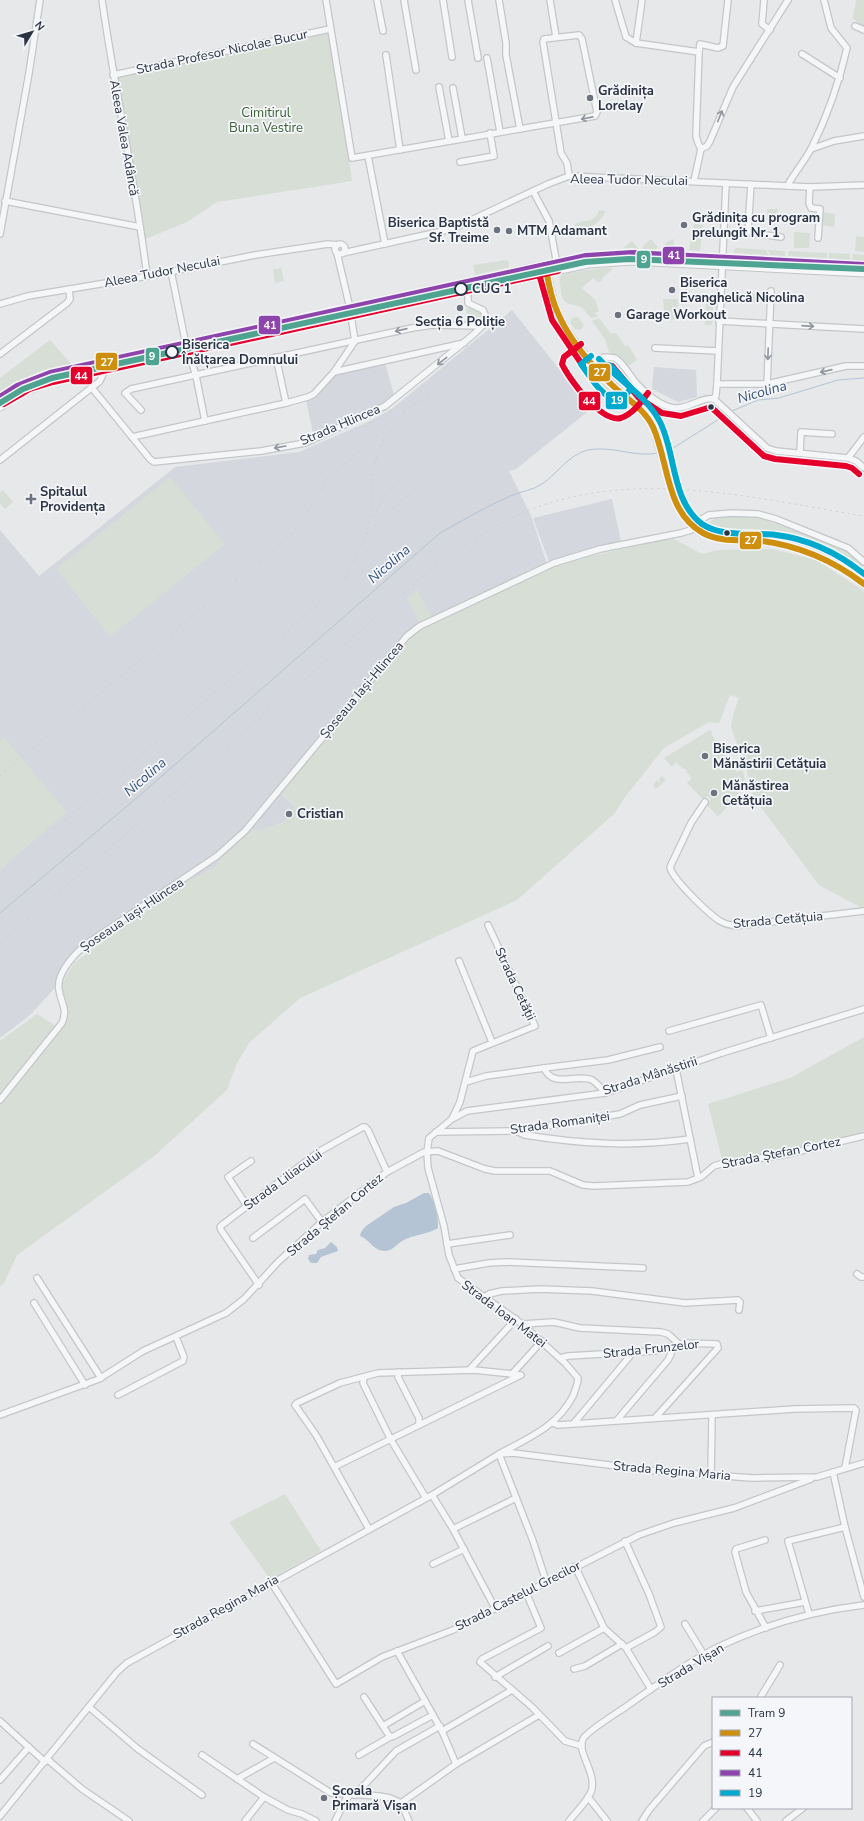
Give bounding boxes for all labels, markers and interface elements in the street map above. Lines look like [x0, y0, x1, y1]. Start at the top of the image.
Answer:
north arrow [12, 12, 52, 52]
text: N [31, 18, 48, 34]
street label: Strada Profesor Nicolae Bucur [135, 25, 310, 79]
street label: Aleea Valea Adâncă [105, 79, 143, 197]
place label: Grădinița Lorelay [598, 82, 654, 115]
marker: Grădinița Lorelay [585, 93, 595, 103]
park label: Cimitirul Buna Vestire [229, 104, 303, 137]
one-way arrow [717, 111, 725, 123]
one-way arrow [581, 114, 594, 122]
street label: Aleea Tudor Neculai [570, 170, 688, 190]
place label: Grădinița cu program prelungit Nr. 1 [692, 209, 820, 242]
place label: Biserica Baptistă Sf. Treime [388, 214, 489, 247]
marker: Grădinița cu program prelungit Nr. 1 [679, 220, 689, 230]
place label: MTM Adamant [517, 222, 608, 240]
marker: Biserica Baptistă Sf. Treime [492, 225, 502, 235]
marker: MTM Adamant [504, 226, 514, 236]
line badge: 41 [662, 246, 685, 265]
text: 41 [667, 248, 681, 263]
line badge: 9 [636, 250, 651, 269]
street label: Aleea Tudor Neculai [102, 252, 222, 292]
text: 9 [641, 252, 648, 267]
place label: Biserica Evanghelică Nicolina [680, 274, 805, 307]
place label: CUG 1 [472, 280, 511, 298]
marker: CUG 1 [454, 282, 468, 296]
marker: Biserica Evanghelică Nicolina [667, 285, 677, 295]
marker: Secția 6 Poliție [455, 303, 465, 313]
place label: Garage Workout [626, 306, 727, 324]
marker: Garage Workout [613, 310, 623, 320]
place label: Secția 6 Poliție [415, 313, 505, 331]
line badge: 41 [258, 315, 281, 335]
text: 41 [263, 318, 277, 333]
one-way arrow [801, 322, 814, 329]
one-way arrow [395, 327, 408, 335]
place label: Biserica Înălțarea Domnului [181, 336, 298, 369]
marker: Biserica Înălțarea Domnului [165, 345, 179, 359]
line badge: 9 [145, 347, 160, 366]
one-way arrow [764, 347, 772, 360]
text: 9 [149, 349, 156, 364]
line badge: 27 [95, 352, 118, 371]
text: 27 [100, 355, 114, 370]
one-way arrow [437, 357, 448, 365]
line badge: 27 [588, 363, 611, 382]
text: 27 [593, 365, 607, 380]
line badge: 44 [70, 366, 93, 385]
one-way arrow [819, 368, 832, 376]
text: 44 [74, 369, 88, 384]
water label: Nicolina [735, 376, 789, 408]
line badge: 44 [578, 391, 601, 411]
line badge: 19 [605, 391, 628, 410]
text: 19 [610, 393, 624, 408]
text: 44 [582, 394, 596, 409]
street label: Strada Hlincea [297, 400, 383, 450]
unlabelled marker [706, 402, 716, 412]
one-way arrow [274, 444, 287, 452]
place label: Spitalul Providența [40, 483, 105, 516]
marker: Spitalul Providența [25, 493, 37, 505]
unlabelled marker [722, 528, 732, 538]
line badge: 27 [739, 531, 762, 550]
text: 27 [744, 533, 758, 548]
water label: Nicolina [364, 540, 414, 588]
street label: Șoseaua Iași-Hlincea [316, 638, 408, 742]
place label: Biserica Mănăstirii Cetățuia [713, 740, 826, 773]
marker: Biserica Mănăstirii Cetățuia [700, 751, 710, 761]
water label: Nicolina [120, 753, 170, 801]
place label: Mănăstirea Cetățuia [722, 777, 789, 810]
marker: Mănăstirea Cetățuia [709, 788, 719, 798]
place label: Cristian [297, 805, 344, 823]
marker: Cristian [284, 809, 294, 819]
street label: Șoseaua Iași-Hlincea [77, 874, 187, 956]
street label: Strada Cetățuia [732, 907, 824, 933]
street label: Strada Cetății [490, 944, 540, 1024]
street label: Strada Mânăstirii [600, 1052, 700, 1100]
street label: Strada Romaniței [509, 1107, 611, 1139]
street label: Strada Ștefan Cortez [720, 1133, 842, 1173]
street label: Strada Liliacului [240, 1145, 326, 1215]
street label: Strada Ștefan Cortez [283, 1169, 387, 1261]
street label: Strada Ioan Matei [458, 1276, 550, 1352]
street label: Strada Frunzelor [602, 1335, 700, 1363]
street label: Strada Regina Maria [612, 1457, 732, 1485]
street label: Strada Castelul Grecilor [452, 1556, 584, 1636]
street label: Strada Regina Maria [170, 1571, 282, 1643]
street label: Strada Vișan [655, 1639, 727, 1693]
legend [712, 1697, 852, 1809]
text: Tram 9 [748, 1705, 785, 1721]
text: 27 [748, 1725, 762, 1741]
text: 44 [748, 1745, 762, 1761]
text: 41 [748, 1765, 762, 1781]
place label: Școala Primară Vișan [332, 1782, 417, 1815]
text: 19 [748, 1785, 762, 1801]
marker: Școala Primară Vișan [319, 1793, 329, 1803]

